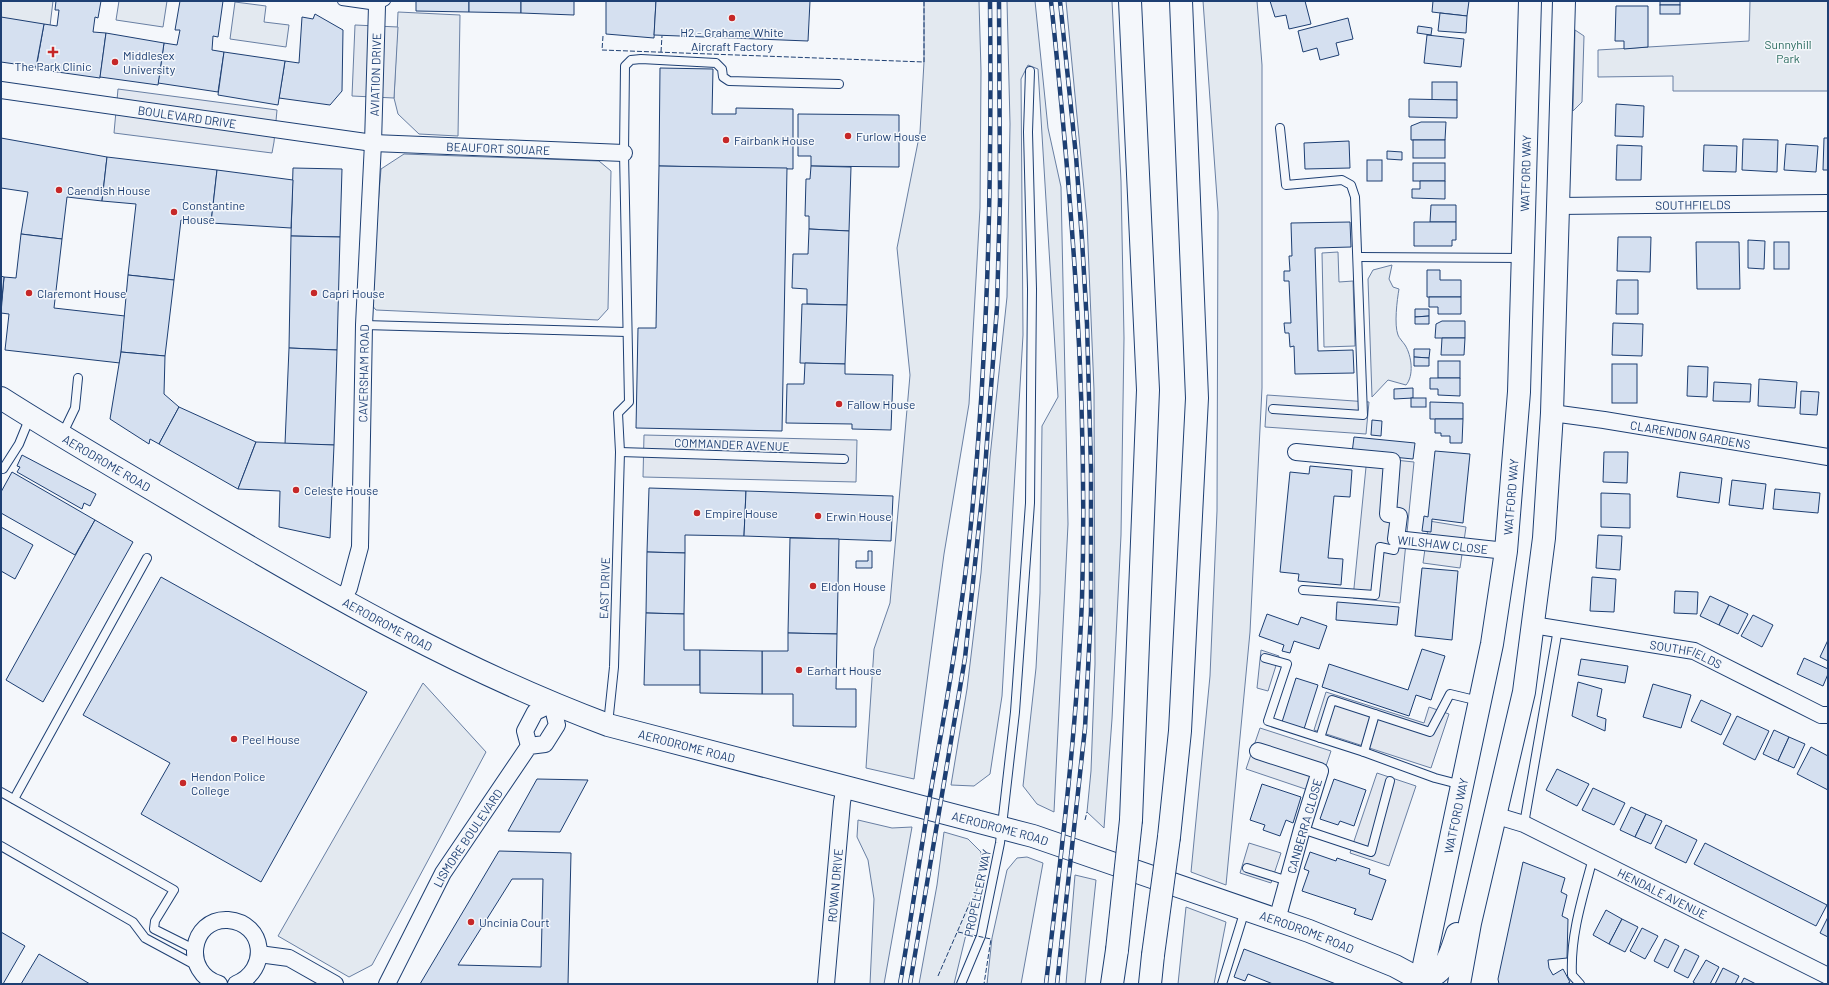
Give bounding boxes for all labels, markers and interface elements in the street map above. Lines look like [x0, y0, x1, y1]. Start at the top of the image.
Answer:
marker: H2 - Grahame White Aircraft Factory [727, 13, 737, 23]
place label: H2 - Grahame White Aircraft Factory [680, 25, 784, 53]
street label: AVIATION DRIVE [367, 33, 383, 117]
park label: Sunnyhill Park [1765, 37, 1811, 65]
marker: The Park Clinic [47, 46, 59, 58]
place label: Middlesex University [123, 48, 176, 76]
marker: Middlesex University [110, 57, 120, 67]
place label: The Park Clinic [15, 59, 91, 73]
street label: BOULEVARD DRIVE [137, 103, 237, 130]
place label: Furlow House [856, 129, 927, 143]
marker: Furlow House [843, 131, 853, 141]
place label: Fairbank House [734, 133, 815, 147]
street label: WATFORD WAY [1517, 134, 1533, 212]
marker: Fairbank House [721, 135, 731, 145]
street label: BEAUFORT SQUARE [446, 139, 550, 157]
place label: Caendish House [67, 183, 150, 197]
marker: Caendish House [54, 185, 64, 195]
street label: SOUTHFIELDS [1655, 197, 1731, 212]
place label: Constantine House [182, 198, 245, 226]
marker: Constantine House [169, 207, 179, 217]
place label: Claremont House [37, 286, 127, 300]
place label: Capri House [322, 286, 385, 300]
marker: Claremont House [24, 288, 34, 298]
marker: Capri House [309, 288, 319, 298]
street label: CAVERSHAM ROAD [355, 324, 371, 423]
place label: Fallow House [847, 397, 915, 411]
marker: Fallow House [834, 399, 844, 409]
street label: CLARENDON GARDENS [1629, 417, 1752, 451]
street label: AERODROME ROAD [61, 431, 153, 494]
street label: COMMANDER AVENUE [674, 435, 790, 453]
street label: WATFORD WAY [1500, 458, 1521, 536]
place label: Celeste House [304, 483, 378, 497]
marker: Celeste House [291, 485, 301, 495]
place label: Empire House [705, 506, 778, 520]
marker: Empire House [692, 508, 702, 518]
place label: Erwin House [826, 509, 892, 523]
marker: Erwin House [813, 511, 823, 521]
street label: WILSHAW CLOSE [1397, 532, 1489, 556]
street label: EAST DRIVE [596, 557, 612, 619]
place label: Eldon House [821, 579, 886, 593]
marker: Eldon House [808, 581, 818, 591]
street label: AERODROME ROAD [340, 595, 435, 653]
street label: SOUTHFIELDS [1649, 637, 1724, 671]
place label: Earhart House [807, 663, 882, 677]
marker: Earhart House [794, 665, 804, 675]
street label: AERODROME ROAD [637, 726, 737, 765]
place label: Peel House [242, 732, 300, 746]
marker: Peel House [229, 734, 239, 744]
place label: Hendon Police College [191, 769, 265, 797]
street label: CANBERRA CLOSE [1284, 777, 1324, 875]
street label: WATFORD WAY [1441, 777, 1470, 855]
marker: Hendon Police College [178, 778, 188, 788]
street label: LISMORE BOULEVARD [430, 786, 505, 889]
street label: AERODROME ROAD [950, 808, 1050, 848]
street label: ROWAN DRIVE [824, 848, 845, 923]
street label: PROPELLER WAY [961, 848, 993, 938]
street label: HENDALE AVENUE [1615, 865, 1709, 921]
street label: AERODROME ROAD [1258, 908, 1356, 956]
place label: Uncinia Court [479, 915, 550, 929]
marker: Uncinia Court [466, 917, 476, 927]

